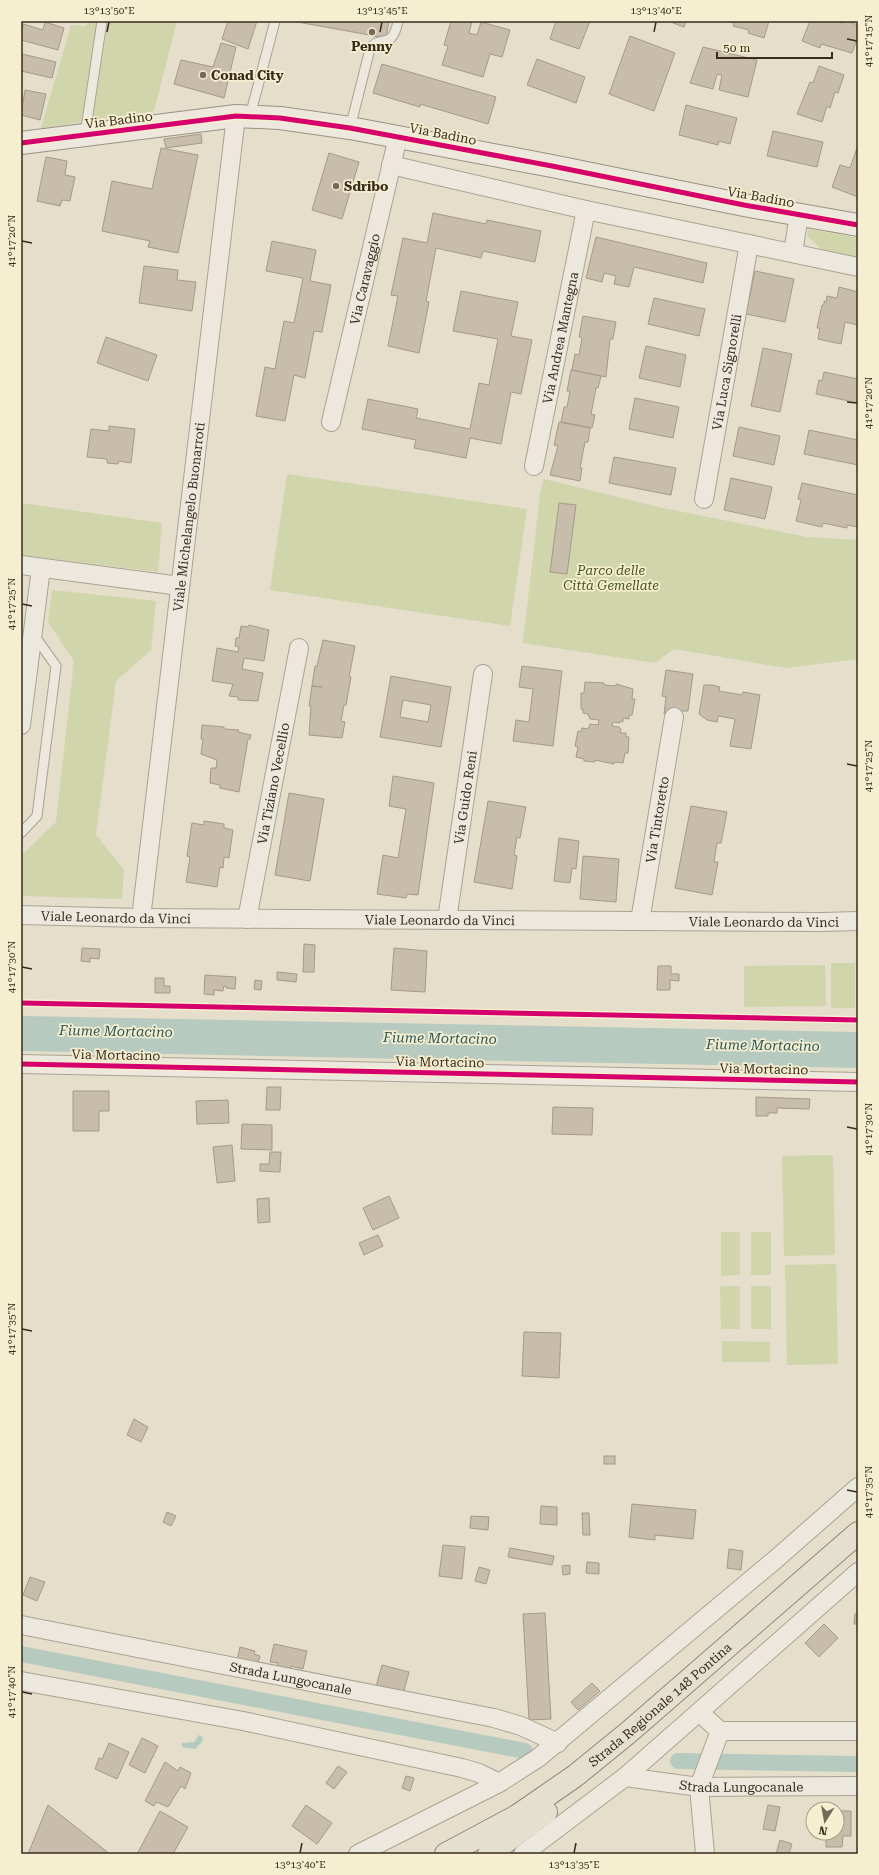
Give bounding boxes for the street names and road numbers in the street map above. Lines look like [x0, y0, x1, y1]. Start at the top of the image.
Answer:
street label: Via Badino [84, 108, 154, 132]
street label: Via Badino [408, 120, 478, 148]
street label: Via Badino [726, 184, 796, 210]
street label: Via Caravaggio [347, 232, 383, 326]
street label: Via Andrea Mantegna [539, 270, 581, 405]
street label: Via Luca Signorelli [709, 313, 744, 431]
street label: Viale Michelangelo Buonarroti [170, 421, 207, 612]
street label: Via Tiziano Vecellio [254, 721, 292, 846]
street label: Via Guido Reni [451, 749, 479, 845]
street label: Via Tintoretto [642, 775, 672, 864]
street label: Viale Leonardo da Vinci [41, 908, 191, 926]
street label: Viale Leonardo da Vinci [365, 912, 515, 928]
street label: Viale Leonardo da Vinci [689, 914, 839, 930]
street label: Via Mortacino [71, 1047, 161, 1063]
street label: Via Mortacino [395, 1054, 485, 1070]
street label: Via Mortacino [719, 1061, 809, 1077]
street label: Strada Regionale 148 Pontina [585, 1639, 734, 1770]
street label: Strada Lungocanale [228, 1659, 353, 1697]
street label: Strada Lungocanale [678, 1777, 804, 1795]

